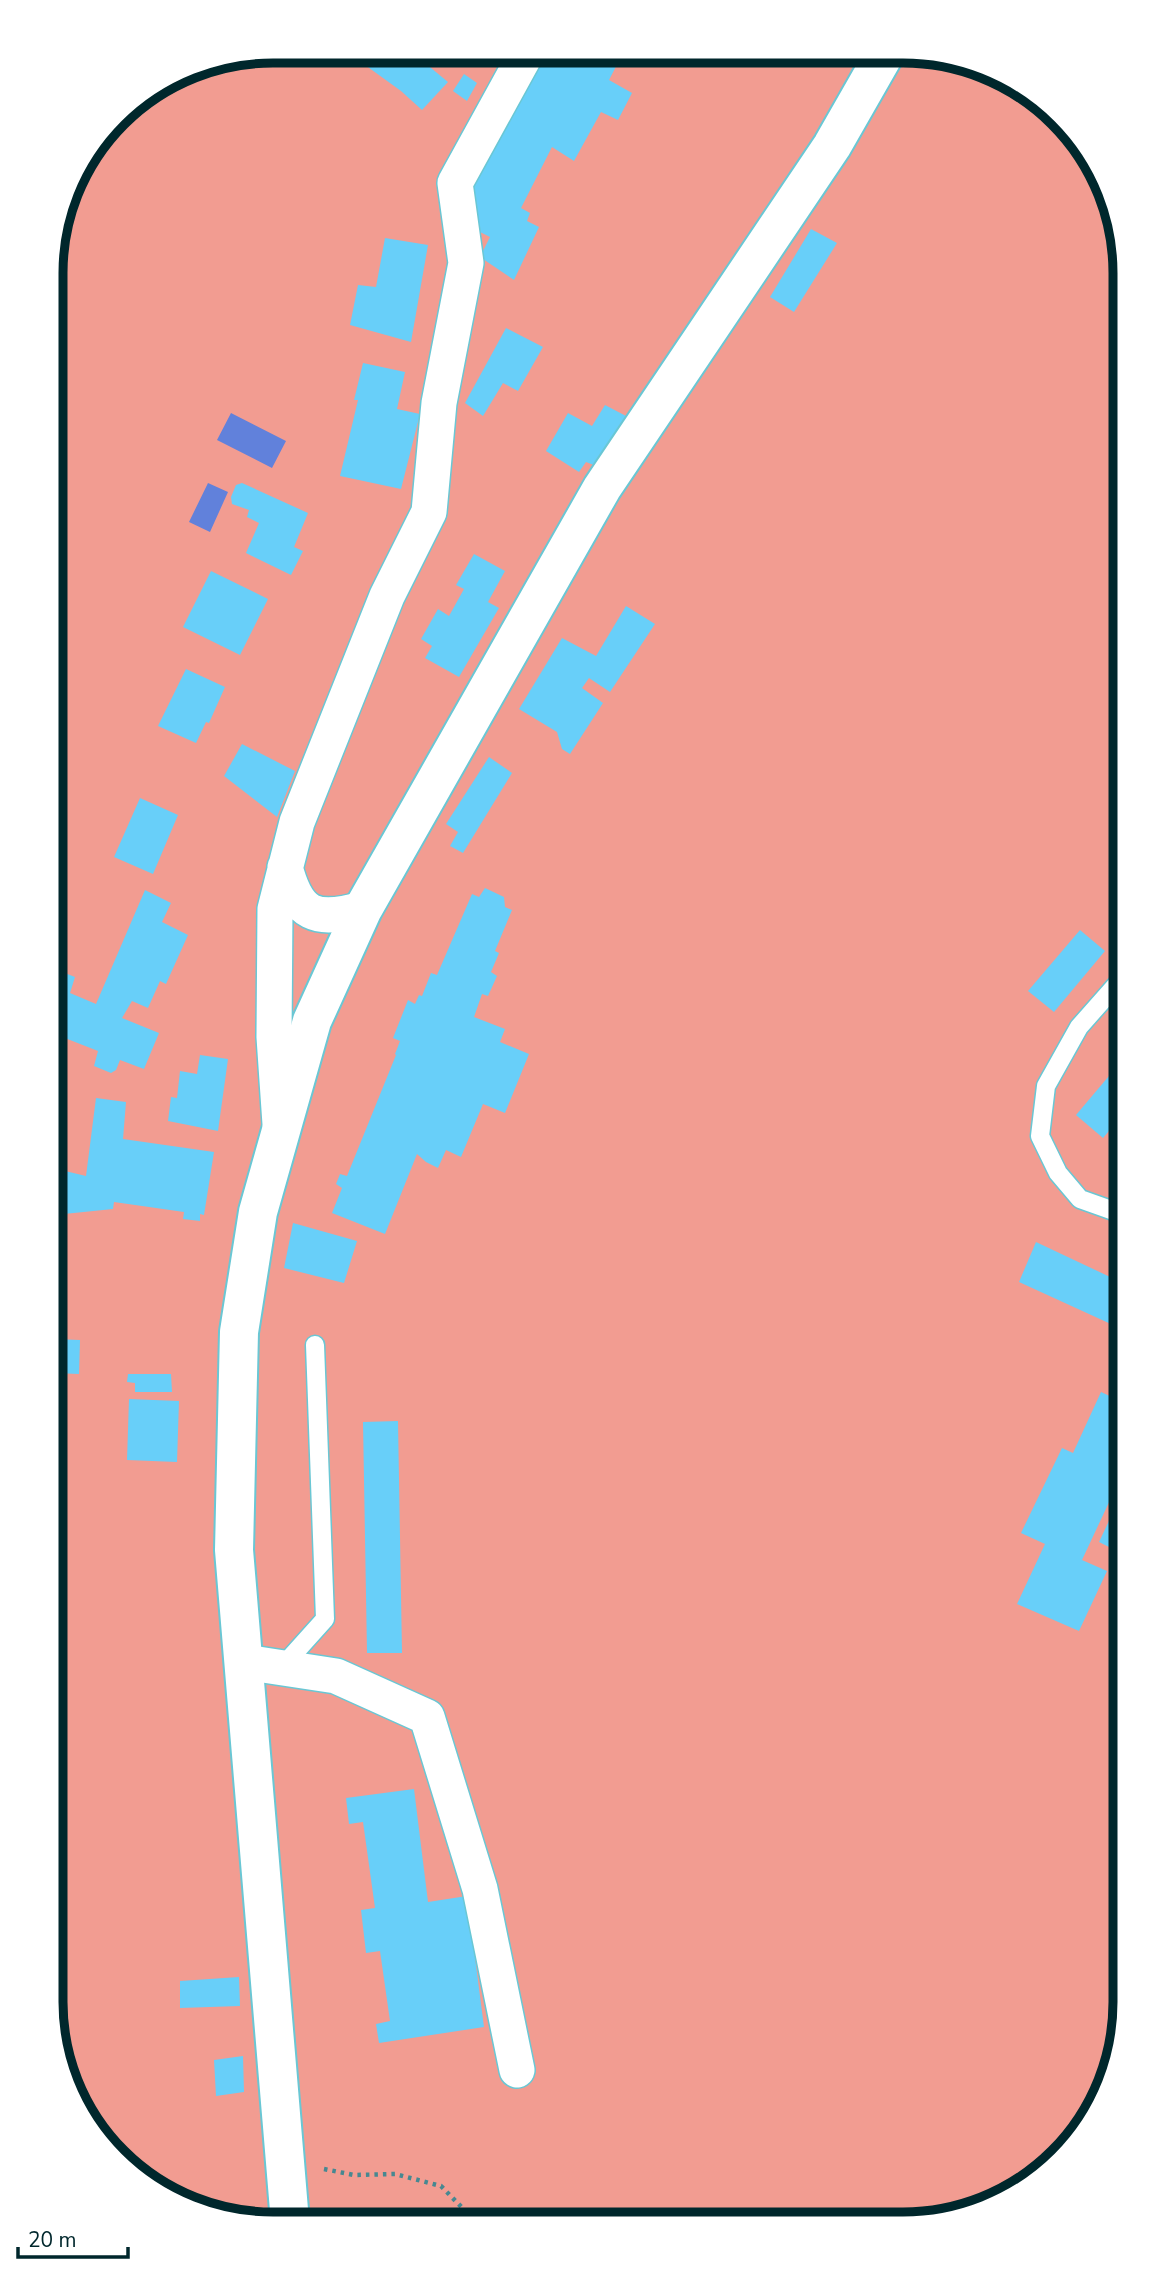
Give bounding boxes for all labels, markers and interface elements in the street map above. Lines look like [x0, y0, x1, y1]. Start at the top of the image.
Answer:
scale bar [18, 2216, 128, 2260]
text: 20 m [28, 2226, 77, 2254]

